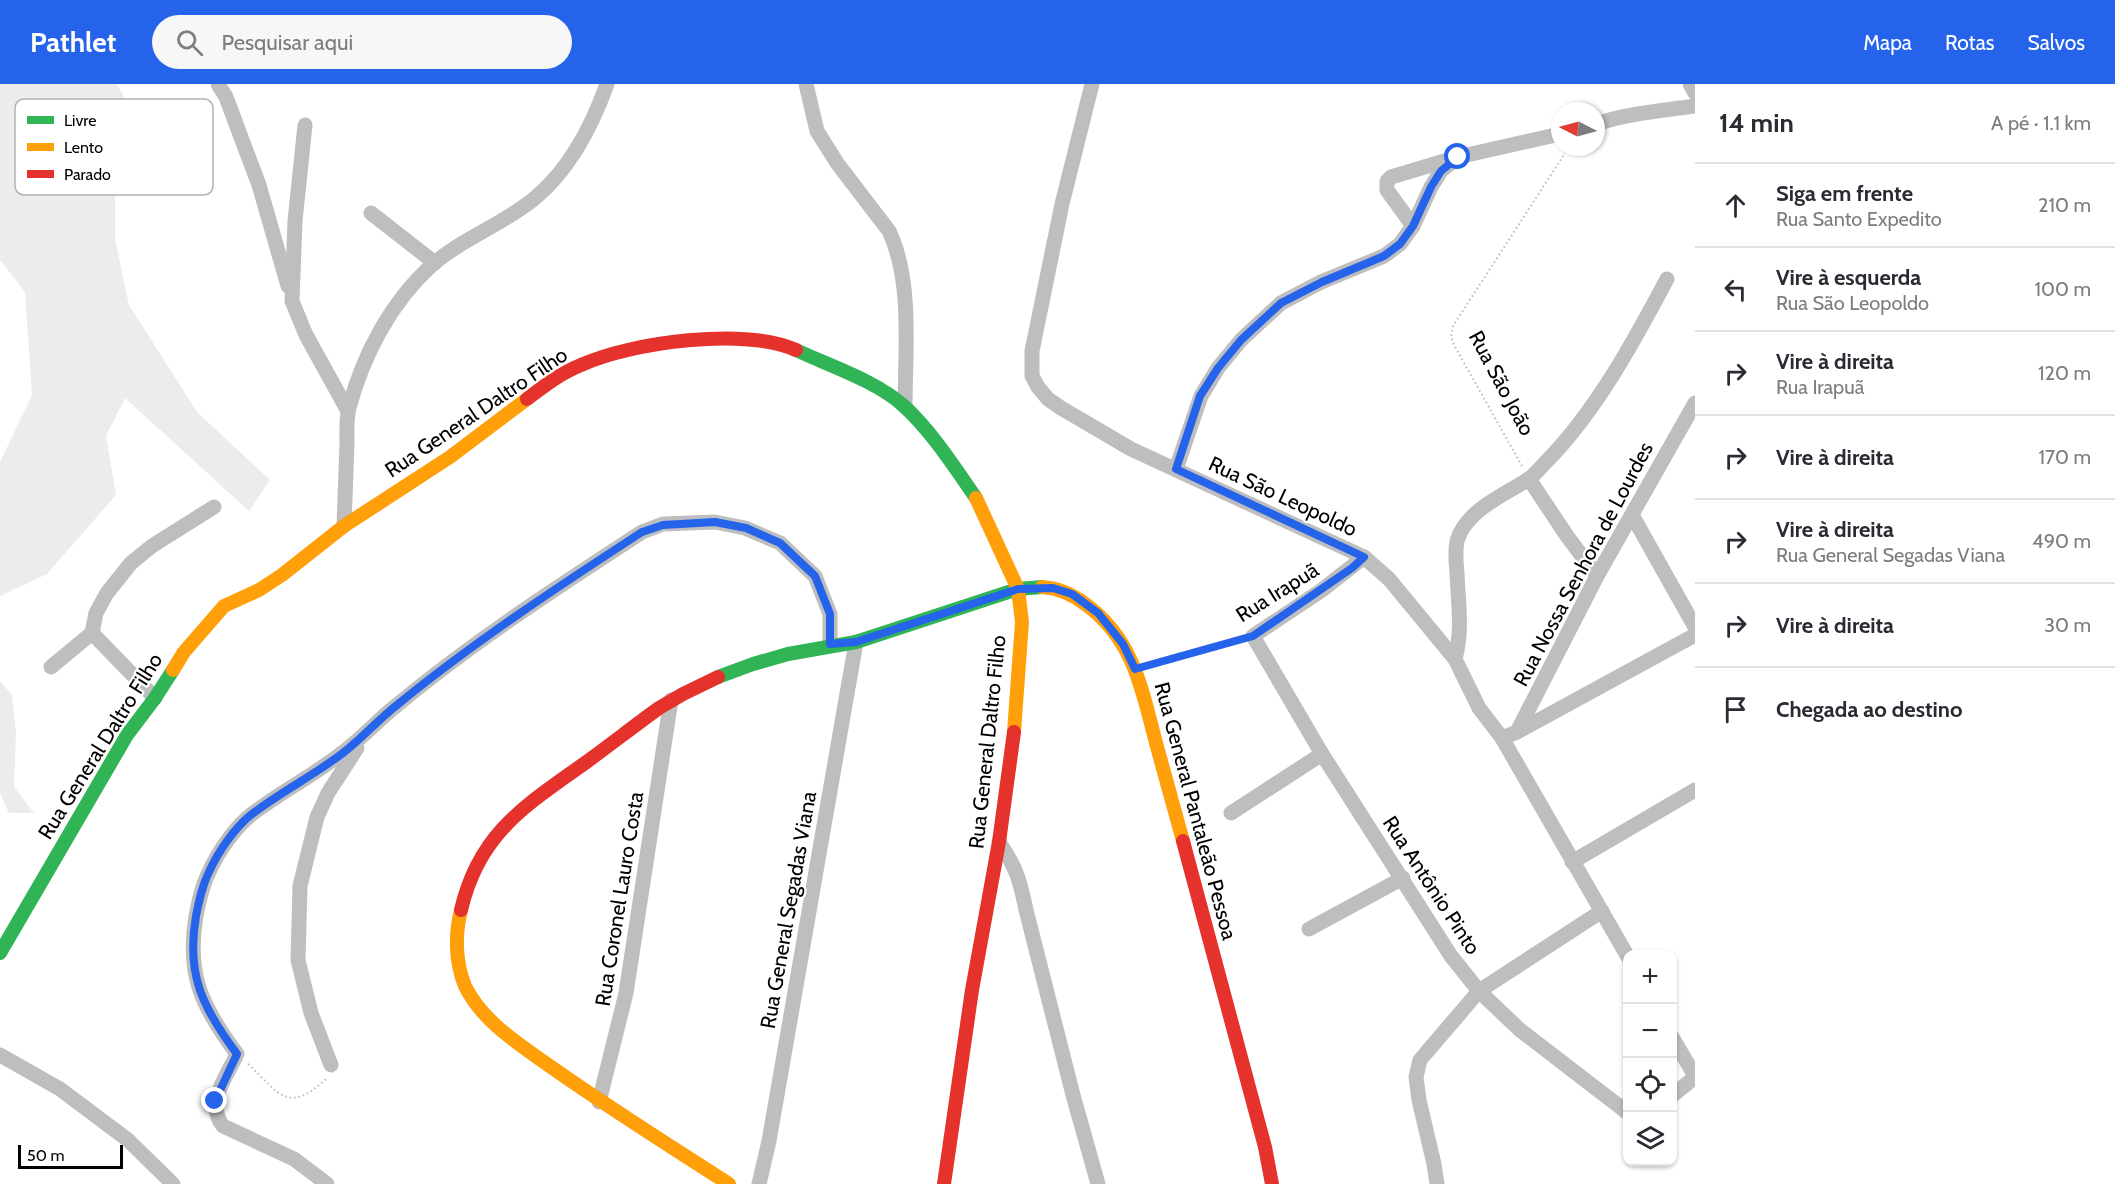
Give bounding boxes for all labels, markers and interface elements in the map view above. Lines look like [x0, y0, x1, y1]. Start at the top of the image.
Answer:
search box [152, 15, 572, 69]
text: Pathlet [30, 25, 116, 59]
icon: search [173, 26, 206, 59]
text: Pesquisar aqui [221, 29, 353, 56]
text: Mapa [1863, 30, 1912, 55]
text: Rotas [1945, 30, 1994, 55]
text: Salvos [2027, 30, 2085, 55]
legend [15, 99, 213, 195]
north arrow [1551, 102, 1605, 156]
text: 14 min [1719, 107, 1794, 139]
text: Livre [64, 111, 96, 130]
text: A pé · 1.1 km [1991, 111, 2091, 135]
text: Lento [64, 138, 103, 157]
route start [1444, 143, 1470, 169]
text: Parado [64, 165, 111, 184]
text: Siga em frente [1776, 180, 1913, 207]
icon: ahead [1719, 189, 1752, 222]
text: 210 m [2038, 193, 2091, 217]
text: Rua Santo Expedito [1776, 207, 1942, 231]
text: Vire à esquerda [1776, 264, 1921, 291]
icon: left [1719, 273, 1752, 306]
text: 100 m [2035, 277, 2091, 301]
text: Rua São Leopoldo [1776, 291, 1929, 315]
street label: Rua São João [1464, 326, 1540, 440]
street label: Rua General Daltro Filho [380, 342, 572, 482]
text: Vire à direita [1776, 348, 1894, 375]
icon: right [1719, 357, 1752, 390]
text: 120 m [2038, 361, 2091, 385]
text: Rua Irapuã [1776, 375, 1864, 399]
street label: Rua Nossa Senhora de Lourdes [1508, 437, 1658, 690]
icon: right [1719, 441, 1752, 474]
text: Vire à direita [1776, 444, 1894, 471]
text: 170 m [2039, 445, 2091, 469]
street label: Rua São Leopoldo [1205, 451, 1361, 541]
text: Vire à direita [1776, 516, 1894, 543]
icon: right [1719, 525, 1752, 558]
text: 490 m [2032, 529, 2091, 553]
text: Rua General Segadas Viana [1776, 543, 2005, 567]
street label: Rua Irapuã [1231, 557, 1323, 627]
icon: right [1719, 609, 1752, 642]
text: Vire à direita [1776, 612, 1894, 639]
text: 30 m [2044, 613, 2091, 637]
street label: Rua General Daltro Filho [963, 634, 1011, 850]
street label: Rua General Daltro Filho [33, 648, 167, 844]
street label: Rua General Pantaleão Pessoa [1150, 679, 1242, 943]
icon: arrive [1719, 693, 1752, 726]
text: Chegada ao destino [1776, 696, 1962, 723]
street label: Rua General Segadas Viana [755, 789, 821, 1031]
street label: Rua Coronel Lauro Costa [590, 790, 648, 1008]
street label: Rua Antônio Pinto [1378, 811, 1486, 959]
map controls [1623, 950, 1677, 1166]
button: + [1623, 950, 1677, 1004]
button: − [1623, 1004, 1677, 1058]
button: locate [1623, 1058, 1677, 1112]
route end [201, 1087, 227, 1113]
button: layers [1623, 1112, 1677, 1166]
scale bar [18, 1142, 123, 1170]
text: 50 m [27, 1146, 64, 1165]

